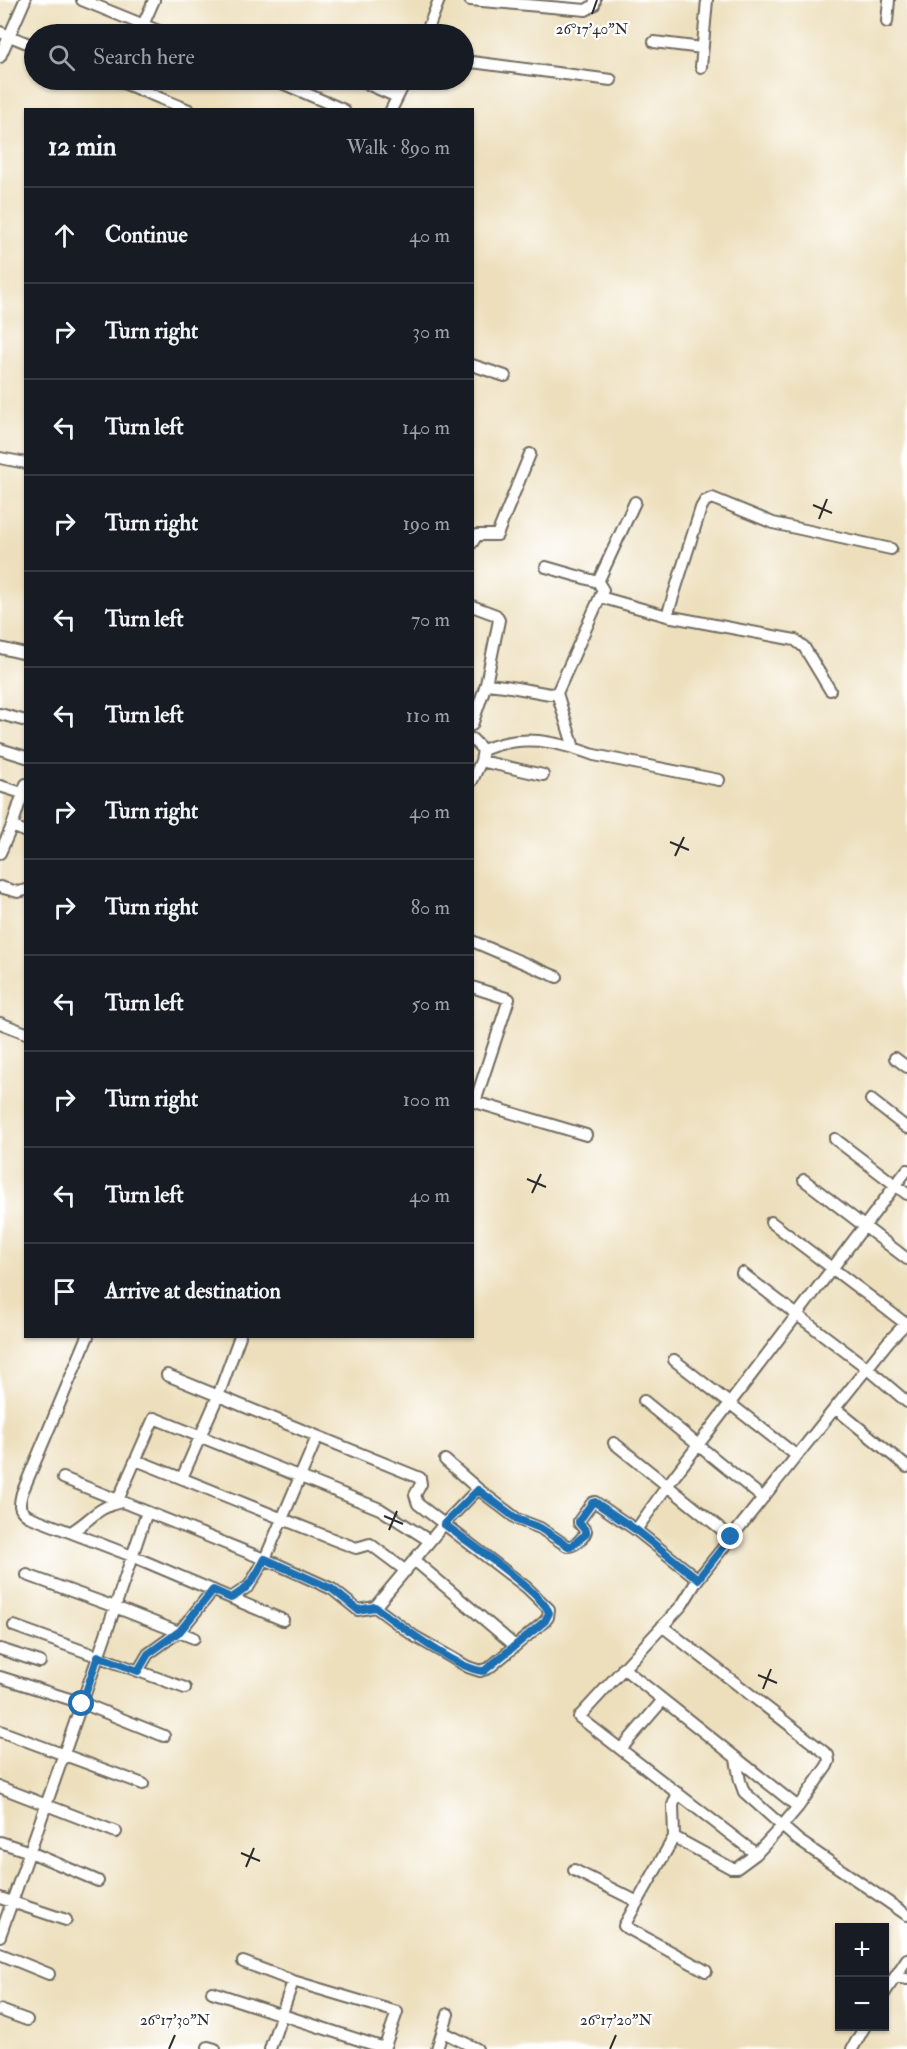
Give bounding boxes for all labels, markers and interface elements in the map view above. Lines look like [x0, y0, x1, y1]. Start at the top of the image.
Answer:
text: 26°17'40"N [556, 20, 629, 39]
search box [24, 24, 474, 90]
icon: search [45, 41, 78, 74]
text: Search here [93, 43, 195, 71]
text: 12 min [48, 131, 116, 163]
text: Walk · 890 m [347, 135, 450, 160]
icon: ahead [48, 219, 81, 252]
text: Continue [105, 221, 188, 249]
text: 40 m [409, 223, 450, 248]
icon: right [48, 315, 81, 348]
text: Turn right [105, 317, 198, 345]
text: 30 m [412, 319, 450, 344]
icon: left [48, 411, 81, 444]
text: Turn left [105, 413, 184, 441]
text: 140 m [402, 415, 450, 440]
icon: right [48, 507, 81, 540]
text: Turn right [105, 509, 198, 537]
text: 190 m [403, 511, 450, 536]
icon: left [48, 603, 81, 636]
text: Turn left [105, 605, 184, 633]
text: 70 m [411, 607, 450, 632]
icon: left [48, 699, 81, 732]
text: Turn left [105, 701, 184, 729]
text: 110 m [406, 703, 450, 728]
icon: right [48, 795, 81, 828]
text: Turn right [105, 797, 198, 825]
text: 40 m [409, 799, 450, 824]
icon: right [48, 891, 81, 924]
text: Turn right [105, 893, 198, 921]
text: 80 m [411, 895, 450, 920]
icon: left [48, 987, 81, 1020]
text: Turn left [105, 989, 184, 1017]
text: 50 m [411, 991, 450, 1016]
icon: right [48, 1083, 81, 1116]
text: Turn right [105, 1085, 198, 1113]
text: 100 m [403, 1087, 450, 1112]
icon: left [48, 1179, 81, 1212]
text: Turn left [105, 1181, 184, 1209]
text: 40 m [409, 1183, 450, 1208]
icon: arrive [48, 1275, 81, 1308]
text: Arrive at destination [105, 1277, 281, 1305]
route end [717, 1523, 743, 1549]
route start [68, 1690, 94, 1716]
map controls [835, 1923, 889, 2031]
button: + [835, 1923, 889, 1977]
button: − [835, 1977, 889, 2031]
text: 26°17'30"N [140, 2011, 211, 2030]
text: 26°17'20"N [580, 2011, 652, 2030]

